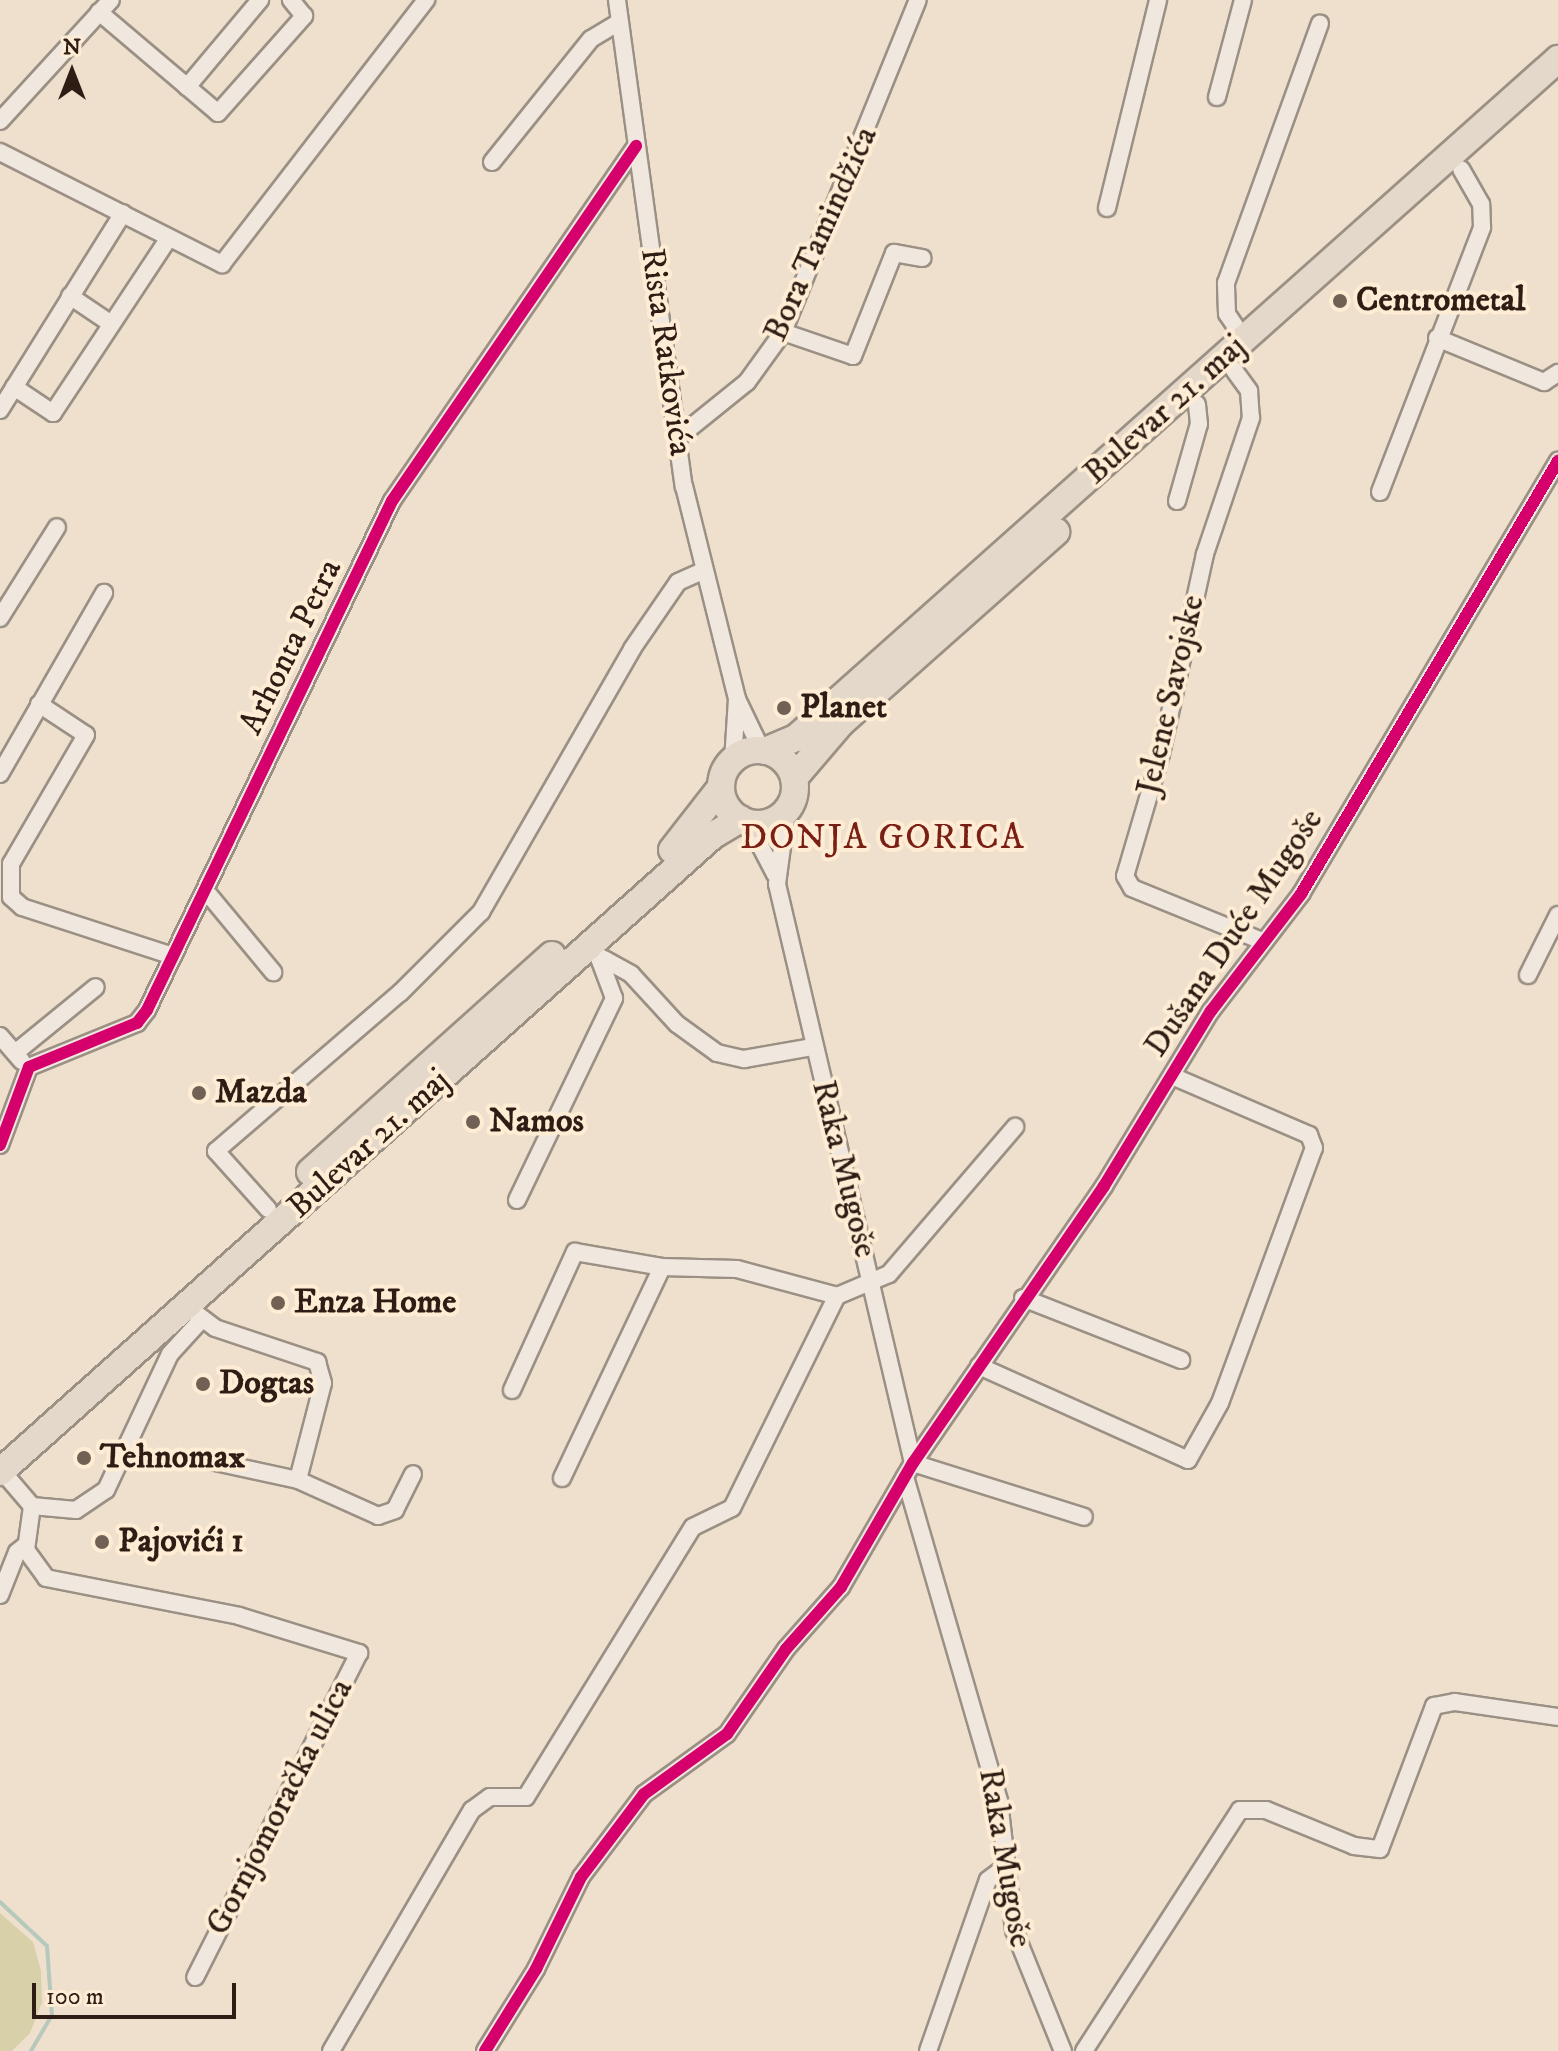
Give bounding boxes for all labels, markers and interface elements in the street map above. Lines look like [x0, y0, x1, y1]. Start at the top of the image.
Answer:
north arrow [32, 32, 112, 112]
text: N [63, 34, 81, 61]
street label: Bora Tamindžića [755, 120, 887, 348]
street label: Rista Ratkovića [631, 246, 701, 458]
place label: Centrometal [1356, 281, 1525, 321]
marker: Centrometal [1331, 292, 1349, 310]
street label: Bulevar 21. maj [1075, 327, 1255, 493]
street label: Arhonta Petra [231, 553, 351, 741]
street label: Jelene Savojske [1128, 591, 1214, 799]
place label: Planet [800, 688, 887, 728]
marker: Planet [775, 699, 793, 717]
street label: Dušana Duće Mugoše [1136, 801, 1332, 1065]
district label: DONJA GORICA [740, 816, 1026, 860]
street label: Bulevar 21. maj [279, 1061, 459, 1227]
place label: Mazda [215, 1073, 307, 1113]
street label: Raka Mugoše [802, 1076, 886, 1262]
marker: Mazda [190, 1084, 208, 1102]
place label: Namos [489, 1102, 584, 1142]
marker: Namos [464, 1113, 482, 1131]
place label: Enza Home [294, 1283, 456, 1323]
marker: Enza Home [269, 1294, 287, 1312]
place label: Dogtas [219, 1364, 314, 1404]
marker: Dogtas [194, 1375, 212, 1393]
place label: Tehnomax [100, 1438, 245, 1478]
marker: Tehnomax [75, 1449, 93, 1467]
place label: Pajovići 1 [118, 1522, 244, 1562]
marker: Pajovići 1 [93, 1533, 111, 1551]
street label: Gornjomoračka ulica [198, 1672, 362, 1942]
street label: Raka Mugoše [969, 1765, 1041, 1951]
scale bar [36, 1967, 240, 2017]
text: 100 m [46, 1982, 104, 2012]

